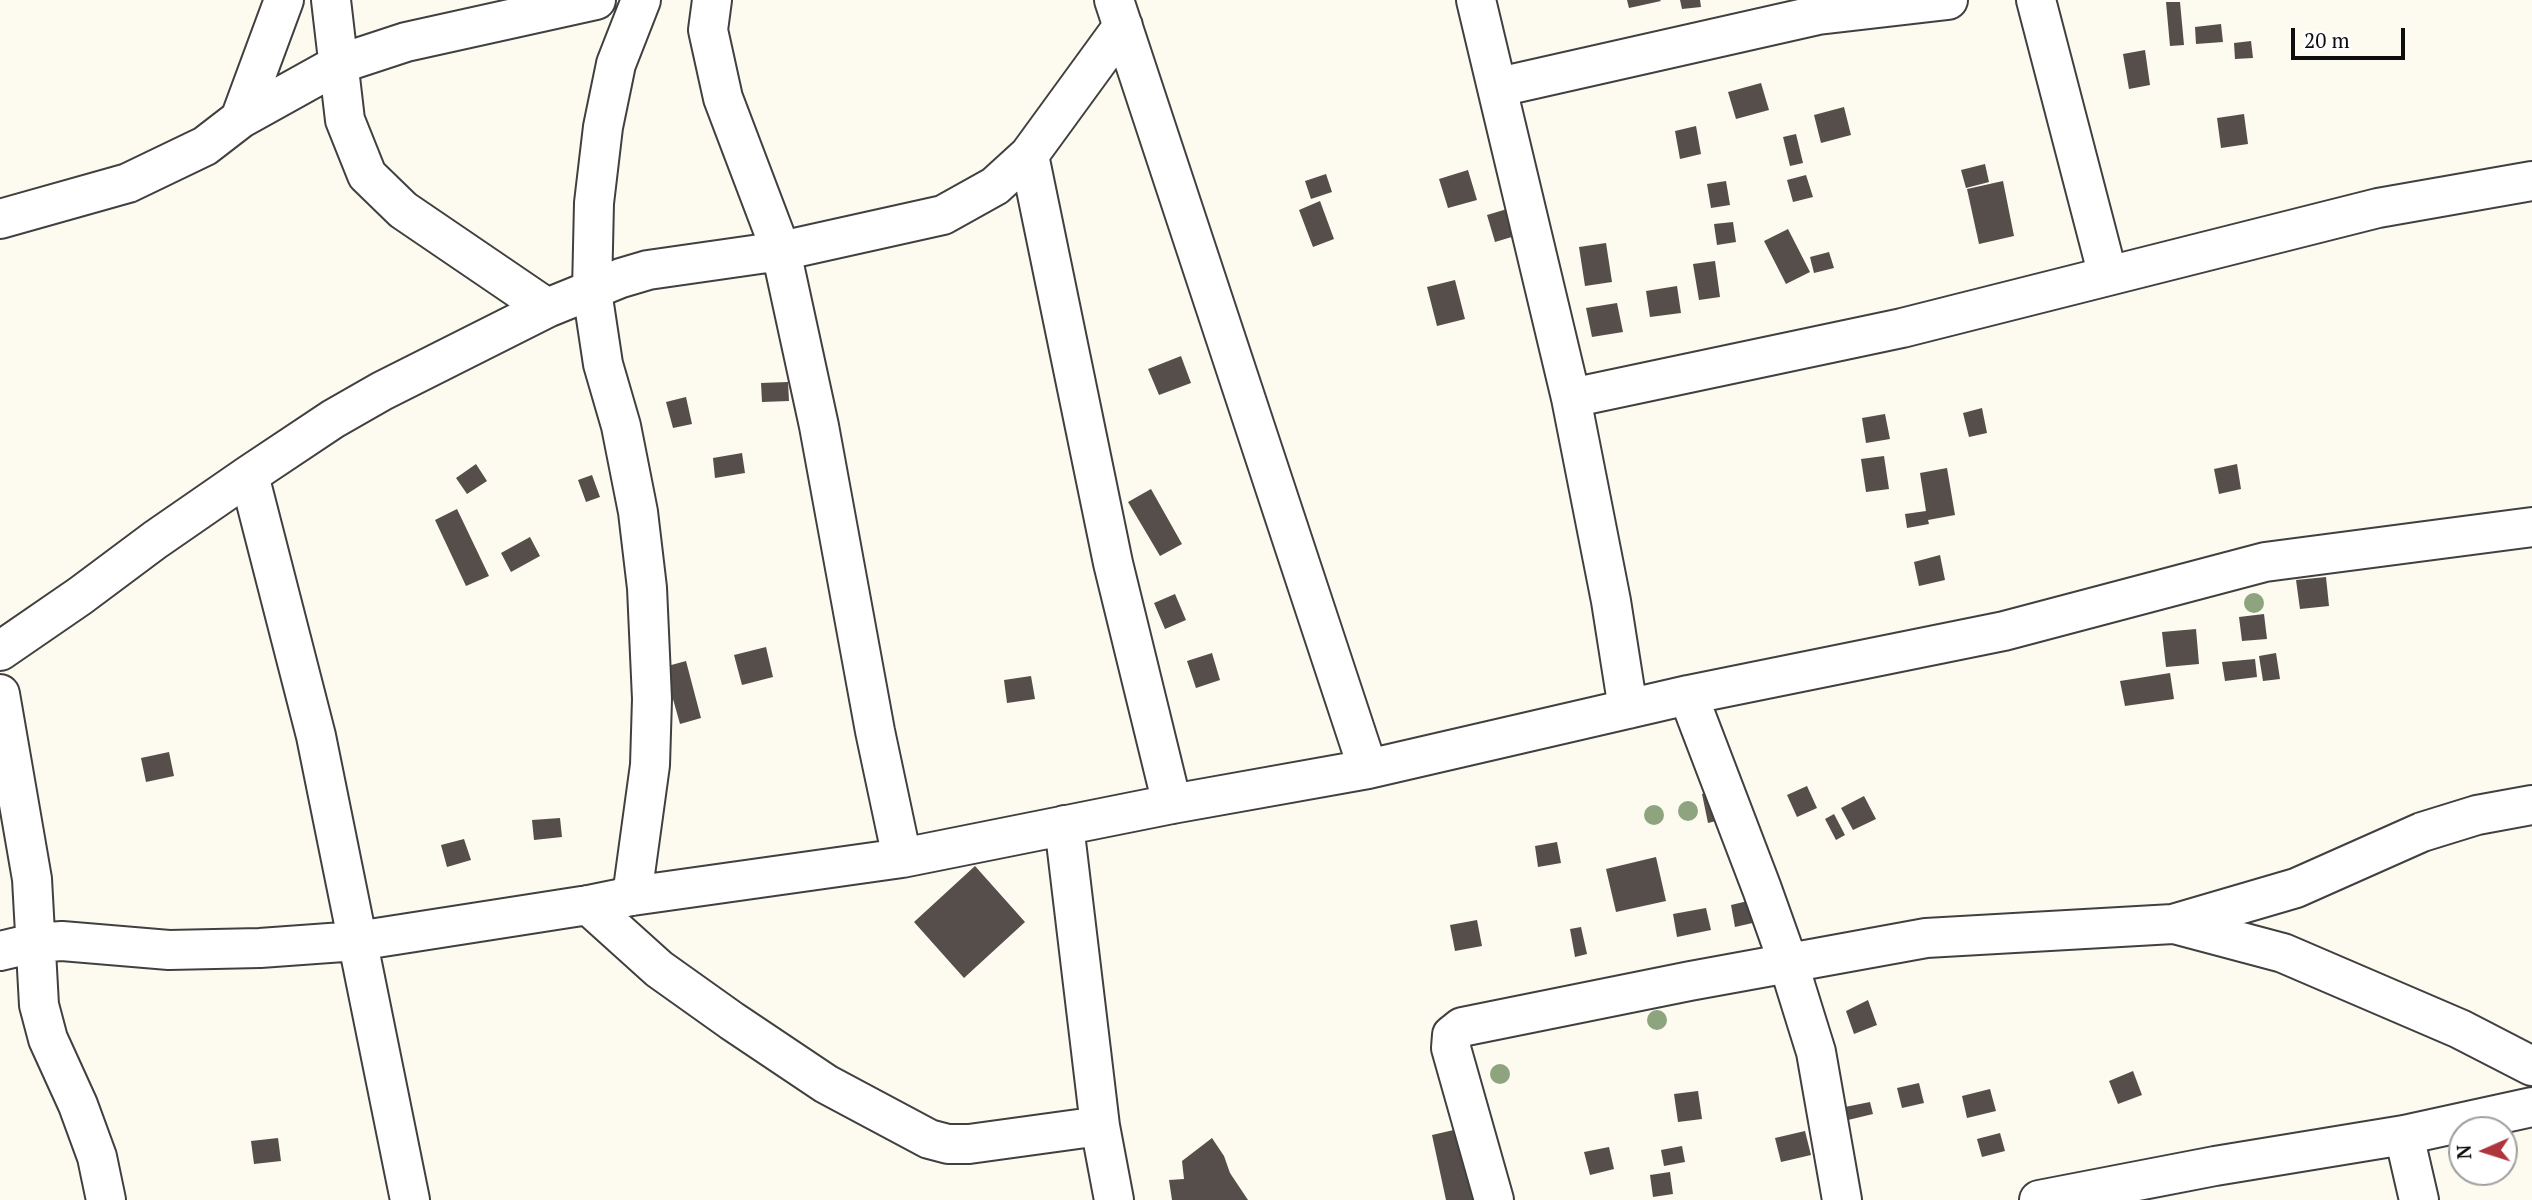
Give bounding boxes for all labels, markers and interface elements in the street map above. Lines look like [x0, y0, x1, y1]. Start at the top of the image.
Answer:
scale bar [2294, 14, 2408, 58]
text: 20 m [2304, 26, 2350, 54]
north arrow [2448, 1116, 2518, 1186]
text: N [2451, 1144, 2476, 1160]

